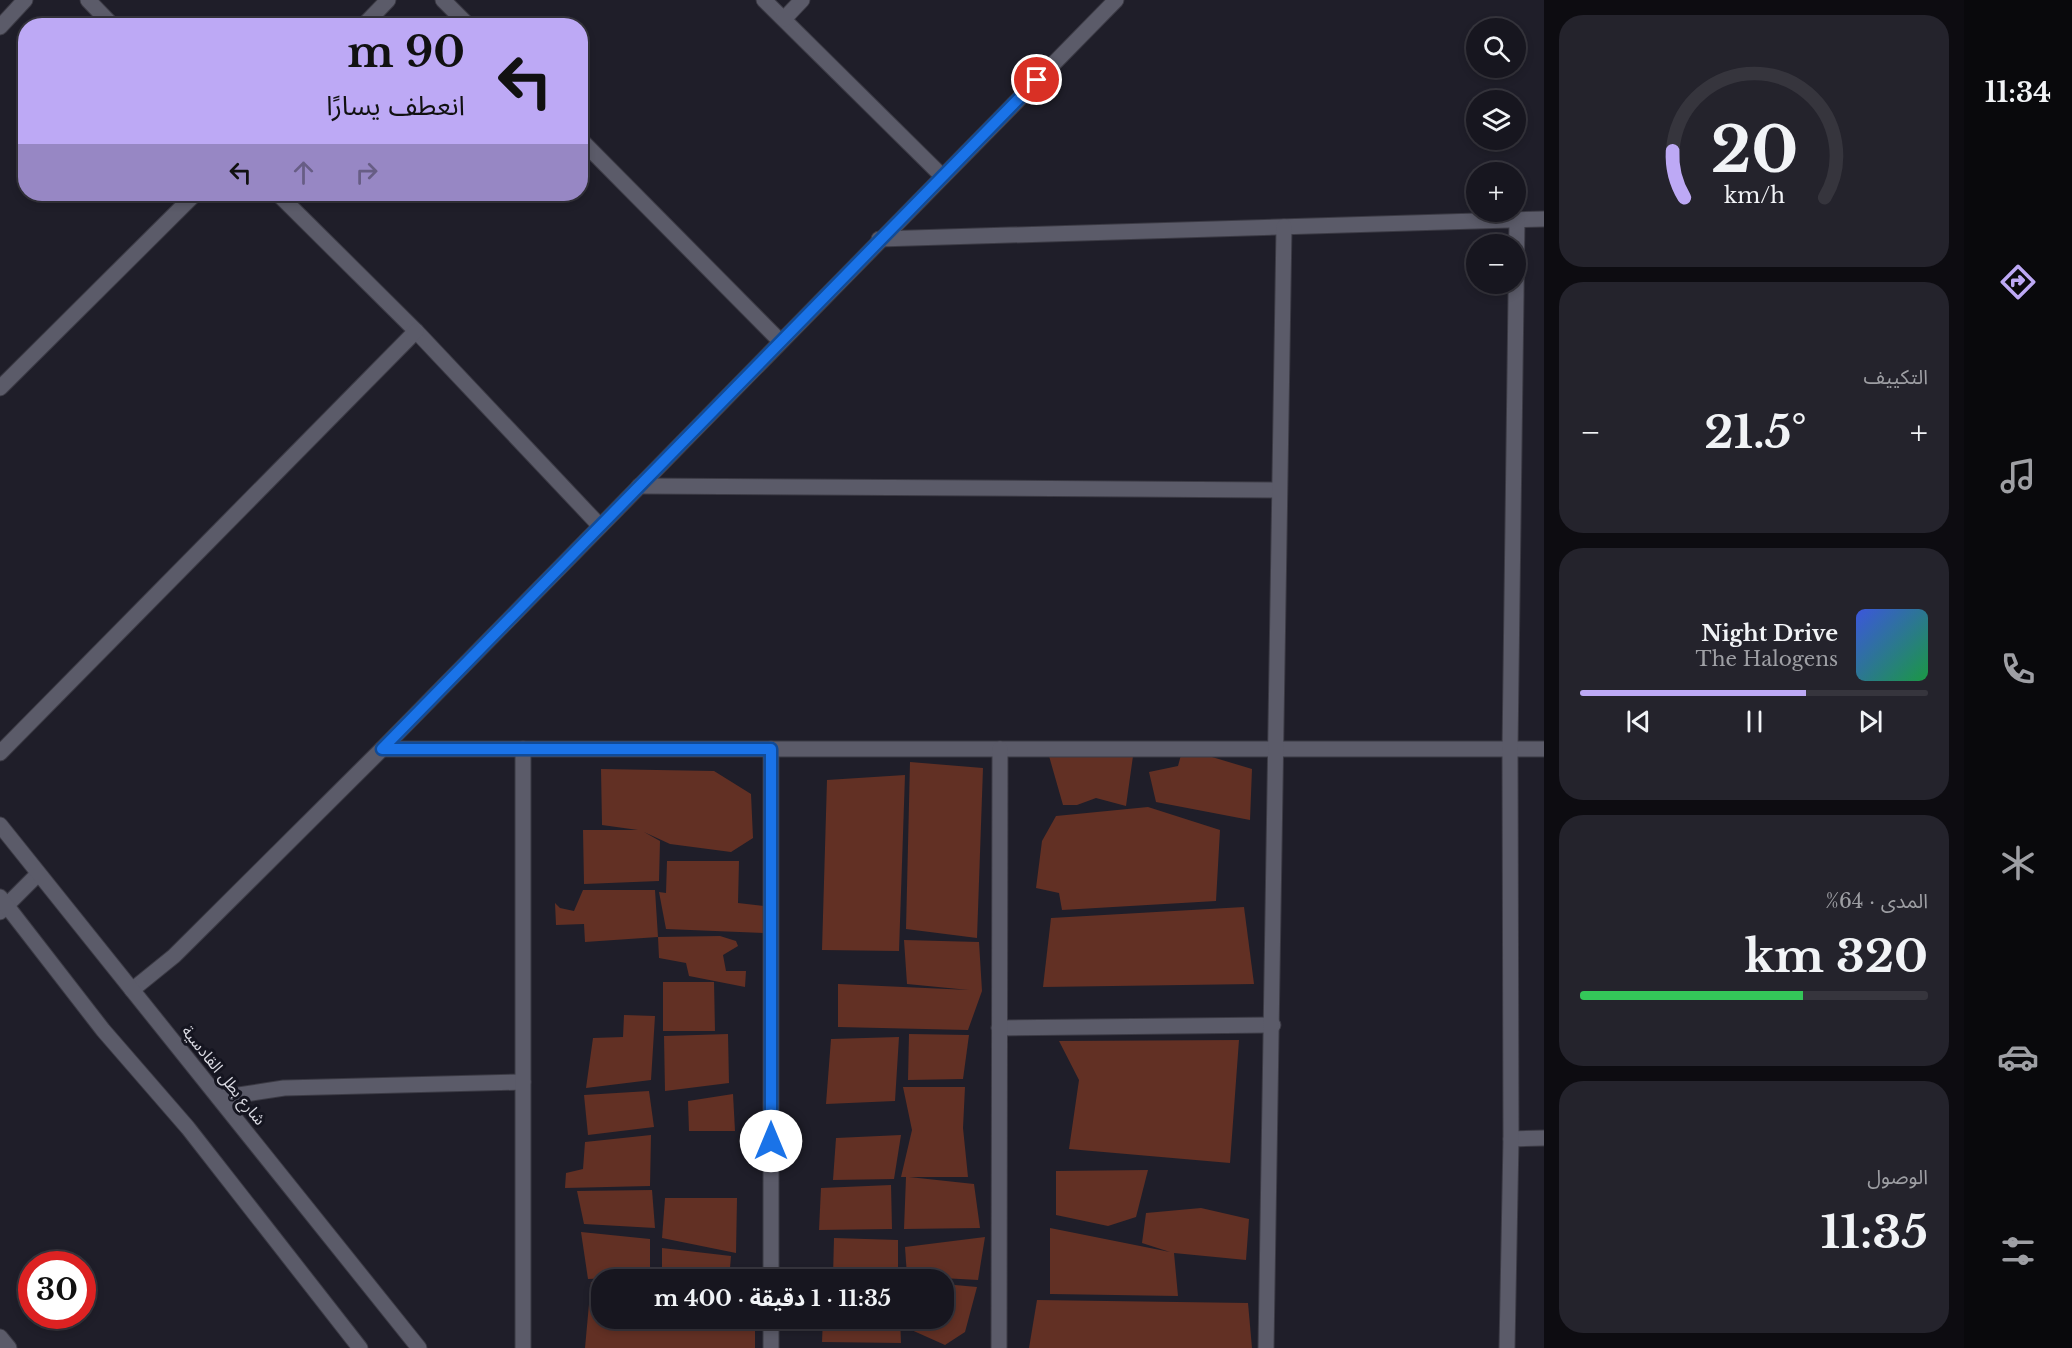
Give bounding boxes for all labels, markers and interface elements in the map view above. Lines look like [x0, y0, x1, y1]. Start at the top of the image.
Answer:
map controls [1466, 18, 1526, 294]
button: search [1466, 18, 1526, 78]
text: 90 m [347, 26, 465, 78]
icon: left [486, 42, 564, 120]
pin [1011, 54, 1062, 105]
icon: arrive [1020, 63, 1053, 96]
text: 11:34 [1985, 76, 2051, 109]
text: انعطف يسارًا [326, 89, 465, 122]
button: layers [1466, 90, 1526, 150]
text: 20 [1710, 111, 1798, 189]
icon: left [224, 156, 257, 189]
icon: ahead [287, 156, 320, 189]
icon: right [350, 156, 383, 189]
button: + [1466, 162, 1526, 222]
text: km/h [1724, 182, 1785, 209]
button: − [1466, 234, 1526, 294]
icon: directions [1997, 261, 2039, 303]
text: التكييف [1864, 365, 1928, 389]
text: 21.5° [1704, 404, 1807, 460]
text: − [1580, 412, 1601, 453]
text: + [1910, 412, 1928, 453]
icon: music [1997, 455, 2039, 497]
text: Night Drive [1701, 620, 1838, 647]
text: The Halogens [1696, 647, 1838, 671]
icon: phone [1997, 648, 2039, 690]
icon: previous [1622, 705, 1655, 738]
icon: pause [1738, 705, 1771, 738]
icon: next [1854, 705, 1887, 738]
icon: climate [1997, 842, 2039, 884]
text: المدى · 64% [1825, 889, 1928, 913]
text: 320 km [1744, 928, 1928, 984]
street label: شارع بطل القادسية [175, 1021, 270, 1131]
icon: car [1997, 1036, 2039, 1078]
position arrow [739, 1109, 803, 1173]
text: الوصول [1867, 1165, 1928, 1189]
text: 11:35 [1821, 1204, 1928, 1260]
icon: filters [1997, 1230, 2039, 1272]
speed limit sign: 30 [18, 1251, 96, 1329]
text: 11:35 · 1 دقيقة · 400 m [654, 1285, 891, 1312]

